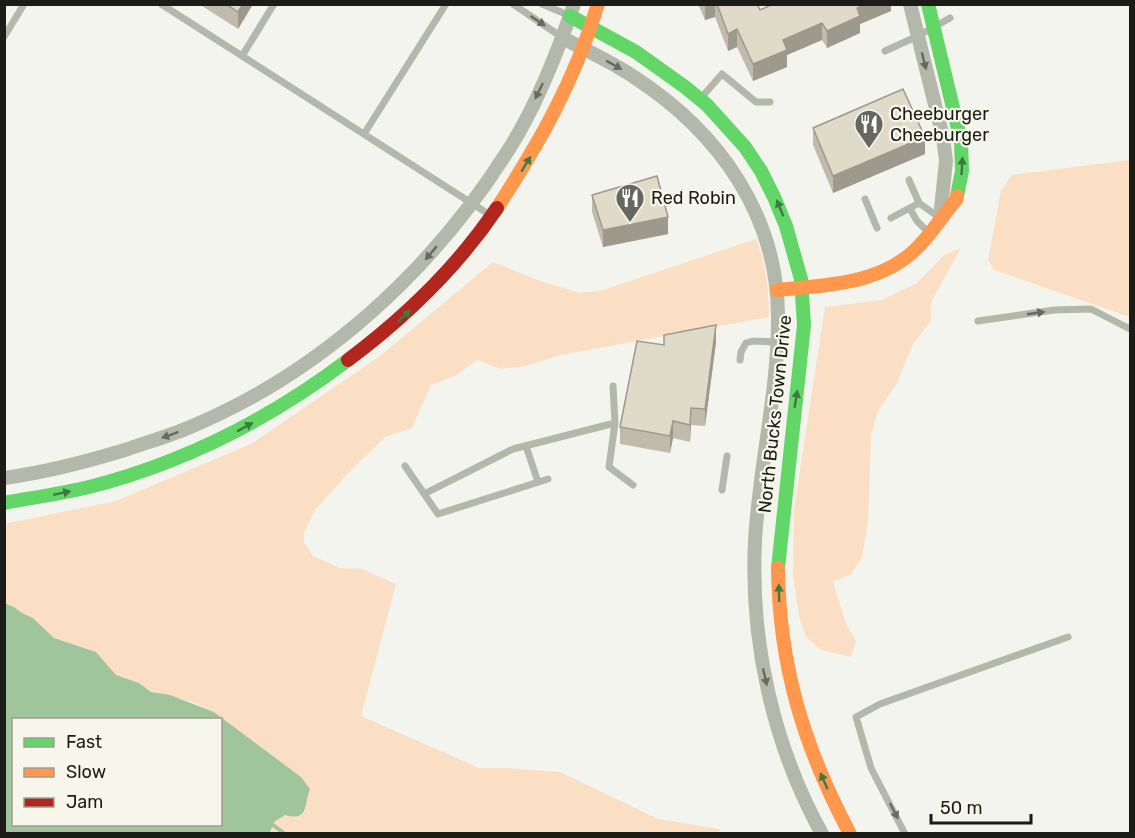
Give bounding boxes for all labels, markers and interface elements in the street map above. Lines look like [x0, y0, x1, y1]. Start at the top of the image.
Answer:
one-way arrow [530, 15, 546, 26]
one-way arrow [920, 52, 930, 70]
one-way arrow [606, 60, 623, 70]
one-way arrow [535, 83, 544, 100]
place label: Cheeburger Cheeburger [890, 103, 989, 146]
restaurant icon: Cheeburger Cheeburger [853, 108, 885, 150]
one-way arrow [520, 156, 531, 172]
one-way arrow [957, 157, 966, 176]
restaurant icon: Red Robin [614, 182, 646, 224]
place label: Red Robin [651, 187, 736, 209]
one-way arrow [775, 199, 784, 217]
one-way arrow [425, 245, 438, 260]
one-way arrow [397, 309, 411, 323]
one-way arrow [1026, 309, 1045, 318]
street label: North Bucks Town Drive [754, 314, 796, 514]
one-way arrow [792, 389, 801, 408]
one-way arrow [237, 422, 254, 432]
one-way arrow [161, 431, 179, 440]
one-way arrow [53, 488, 71, 498]
one-way arrow [774, 584, 784, 603]
one-way arrow [761, 668, 771, 686]
legend [12, 718, 222, 826]
text: Fast [66, 731, 102, 753]
text: Slow [66, 761, 106, 783]
one-way arrow [819, 773, 828, 790]
scale bar [931, 787, 1032, 825]
text: Jam [66, 791, 103, 813]
text: 50 m [940, 797, 983, 819]
one-way arrow [889, 802, 898, 819]

